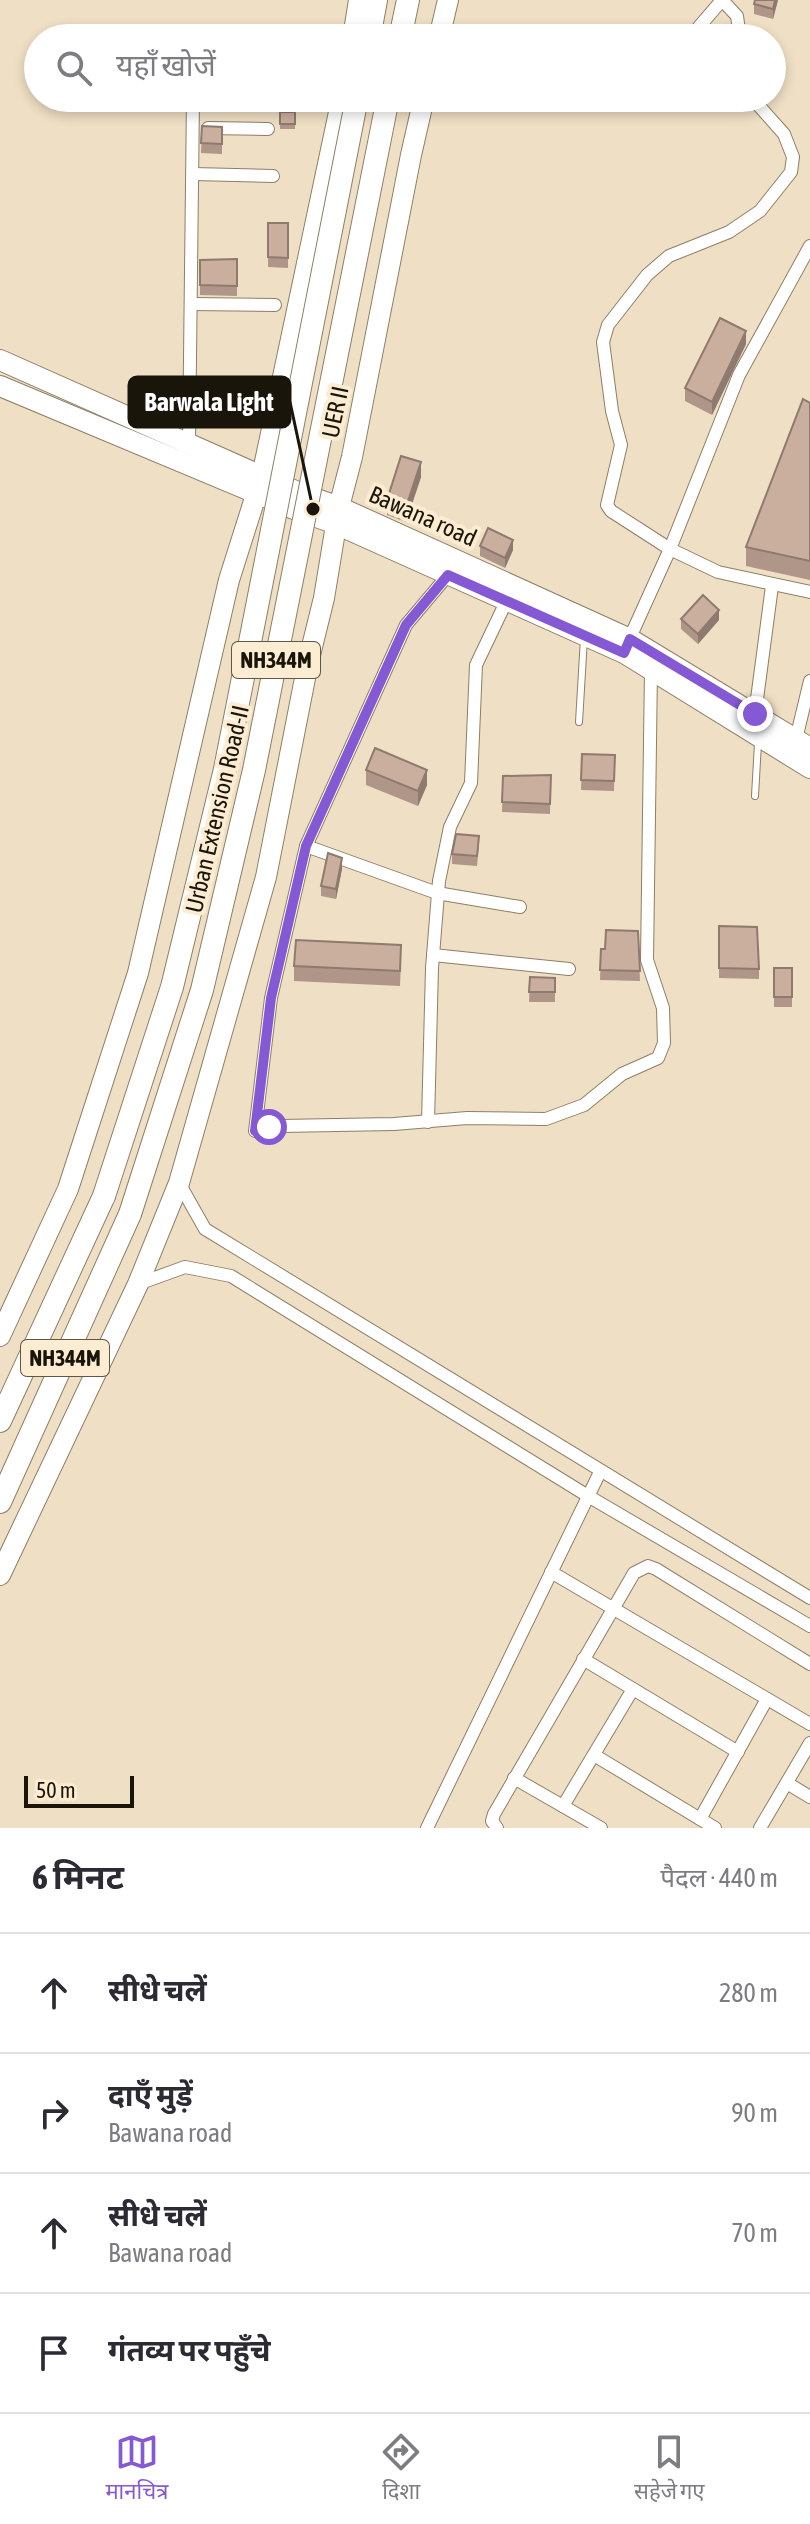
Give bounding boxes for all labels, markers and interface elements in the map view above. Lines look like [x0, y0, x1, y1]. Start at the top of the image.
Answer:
search box [24, 24, 786, 112]
icon: search [52, 46, 96, 90]
text: यहाँ खोजें [116, 48, 216, 82]
callout: Barwala Light [129, 377, 290, 427]
street label: UER II [316, 384, 354, 440]
text: Barwala Light [144, 387, 274, 417]
street label: Bawana road [365, 480, 481, 552]
road number: NH344M [232, 642, 320, 678]
route end [737, 696, 773, 732]
street label: Urban Extension Road-II [180, 703, 254, 915]
route start [251, 1109, 287, 1145]
road number: NH344M [21, 1340, 109, 1376]
scale bar [24, 1772, 134, 1808]
text: 50 m [36, 1777, 76, 1803]
text: 6 मिनट [32, 1857, 124, 1896]
text: पैदल · 440 m [660, 1863, 778, 1893]
icon: ahead [32, 1971, 76, 2015]
text: सीधे चलें [108, 1973, 207, 2007]
text: 280 m [719, 1978, 778, 2008]
text: दाएँ मुड़ें [108, 2078, 193, 2112]
icon: right [32, 2091, 76, 2135]
text: 90 m [731, 2098, 778, 2128]
text: Bawana road [108, 2118, 232, 2148]
text: सीधे चलें [108, 2198, 207, 2232]
icon: ahead [32, 2211, 76, 2255]
text: 70 m [731, 2218, 778, 2248]
text: Bawana road [108, 2238, 232, 2268]
icon: arrive [32, 2331, 76, 2375]
text: गंतव्य पर पहुँचे [108, 2333, 270, 2367]
tab: मानचित्र [105, 2430, 168, 2508]
tab: दिशा [379, 2430, 423, 2508]
tab: सहेजे गए [634, 2430, 705, 2508]

